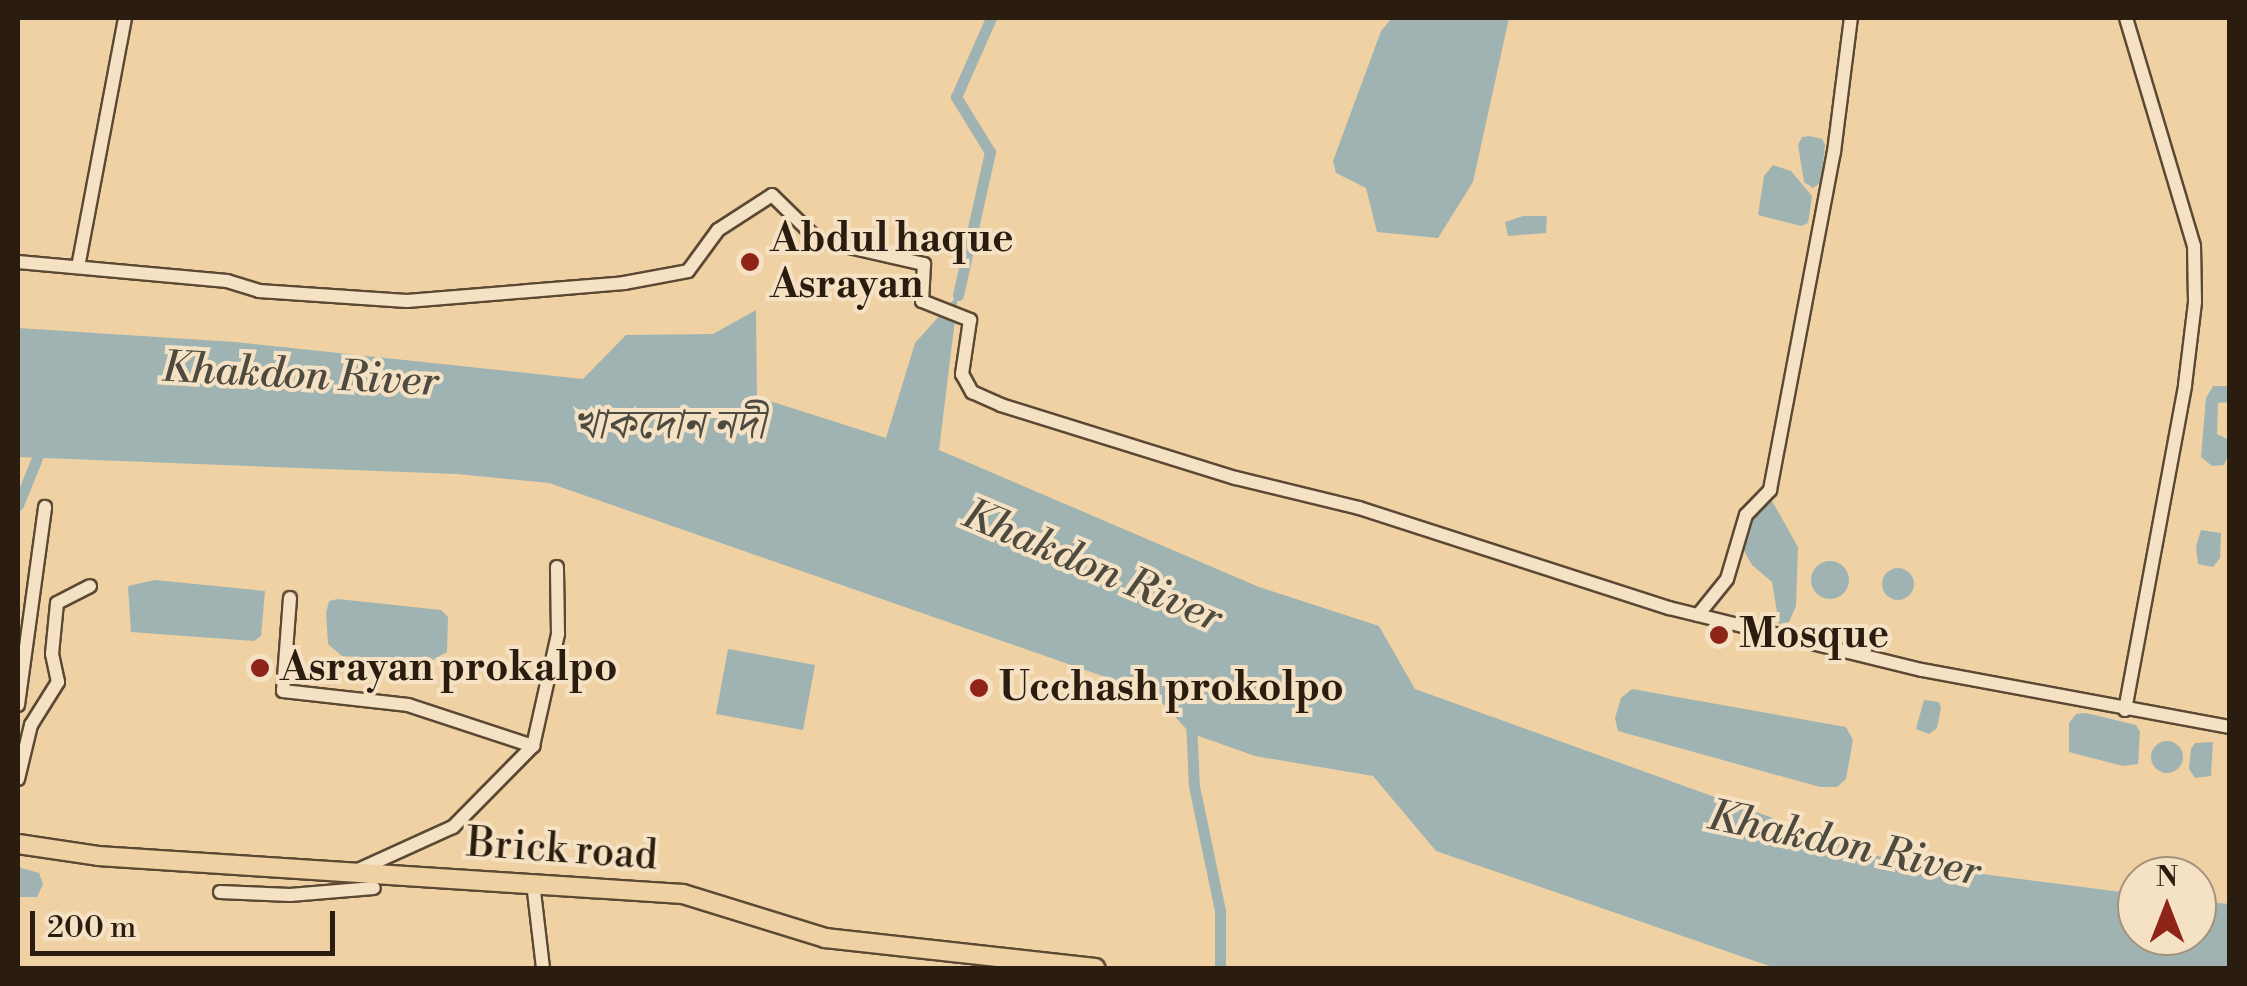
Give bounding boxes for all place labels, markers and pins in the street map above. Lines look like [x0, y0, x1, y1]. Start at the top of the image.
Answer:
place label: Abdul haque Asrayan [770, 215, 1013, 309]
marker: Abdul haque Asrayan [739, 251, 761, 273]
place label: Mosque [1739, 611, 1889, 659]
marker: Mosque [1708, 624, 1730, 646]
place label: Asrayan prokalpo [280, 644, 618, 692]
marker: Asrayan prokalpo [249, 657, 271, 679]
place label: Ucchash prokolpo [999, 664, 1344, 712]
marker: Ucchash prokolpo [968, 677, 990, 699]

